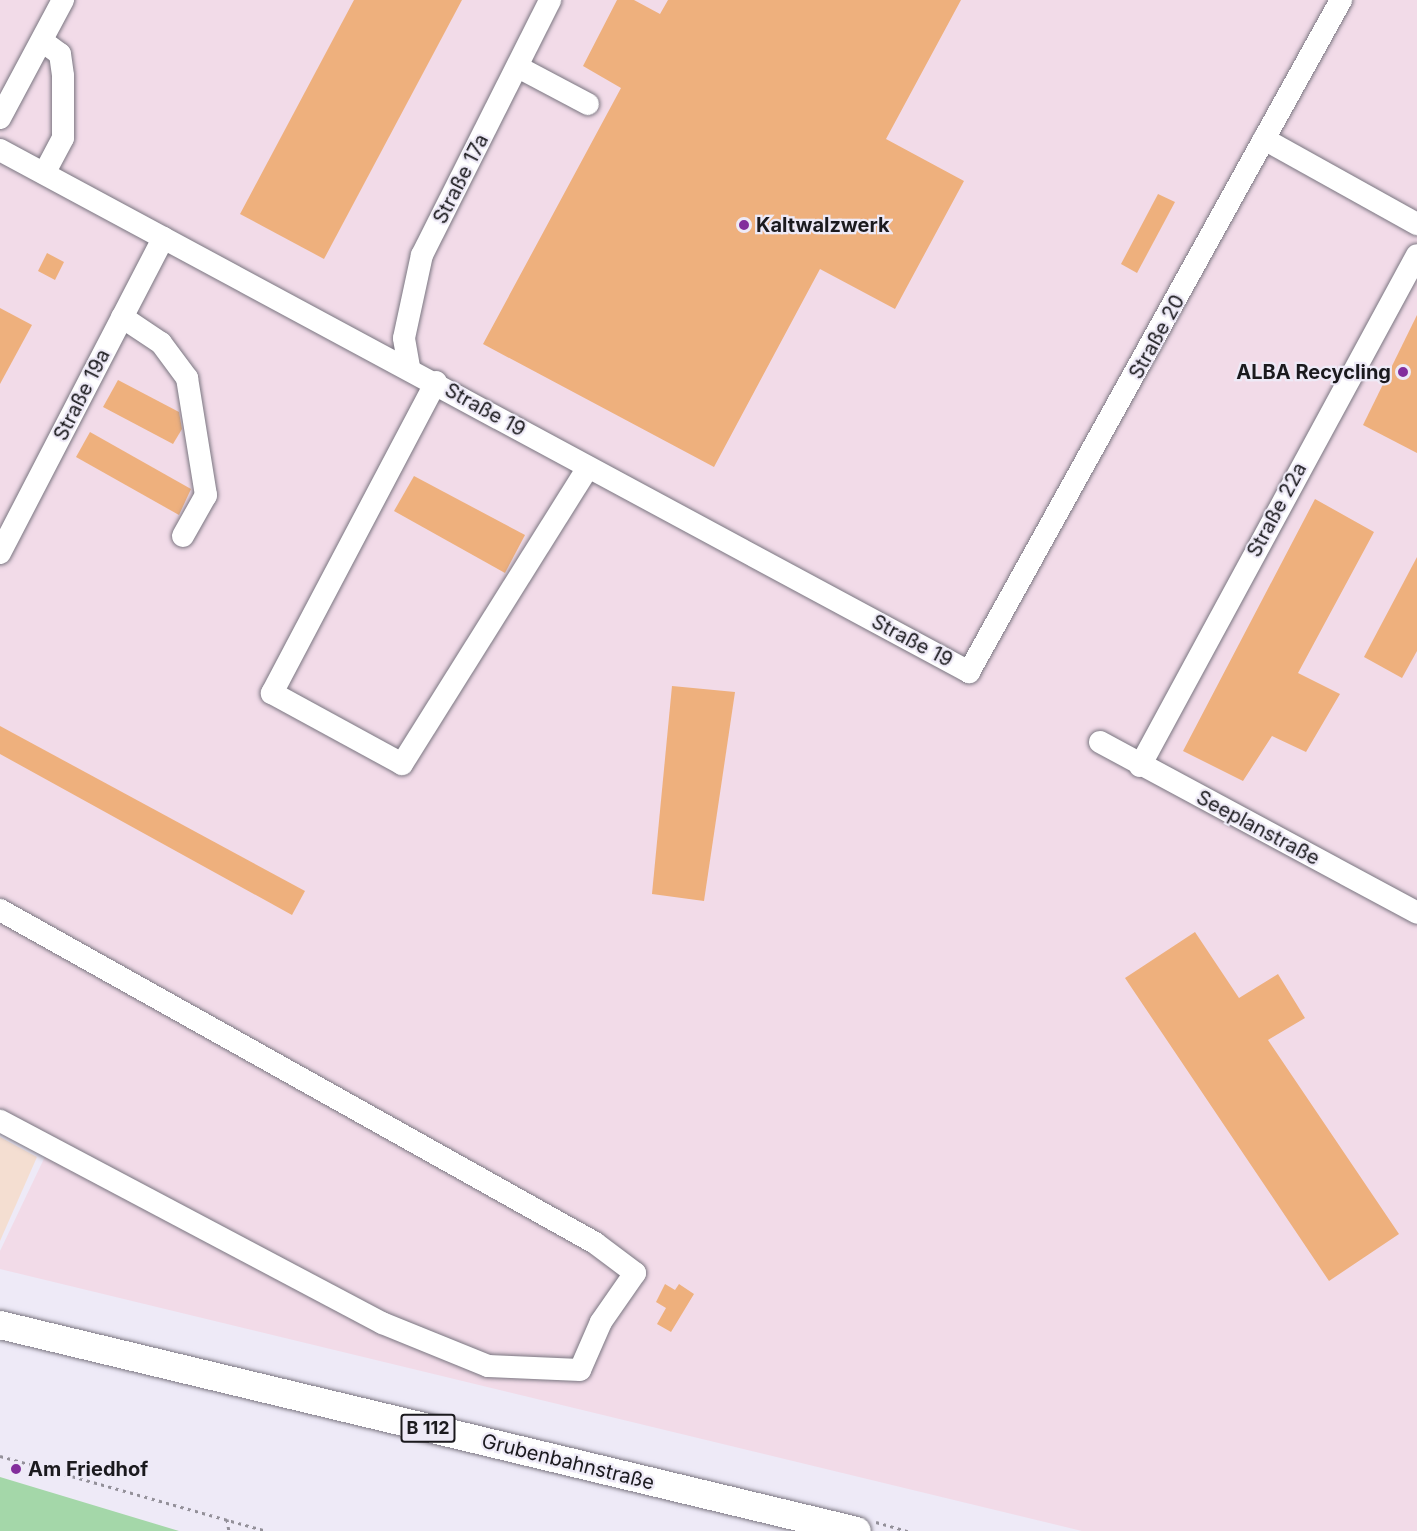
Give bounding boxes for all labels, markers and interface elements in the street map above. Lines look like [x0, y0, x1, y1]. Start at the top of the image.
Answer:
street label: Straße 17a [428, 130, 494, 228]
place label: Kaltwalzwerk [756, 213, 890, 237]
marker: Kaltwalzwerk [737, 218, 751, 232]
street label: Straße 20 [1124, 291, 1190, 383]
street label: Straße 19a [49, 345, 115, 445]
place label: ALBA Recycling [1236, 360, 1391, 384]
marker: ALBA Recycling [1396, 365, 1410, 379]
street label: Straße 19 [441, 378, 529, 442]
street label: Straße 22a [1242, 459, 1312, 561]
street label: Straße 19 [867, 610, 957, 672]
street label: Seeplanstraße [1192, 785, 1324, 871]
road number: B 112 [400, 1413, 456, 1443]
street label: Grubenbahnstraße [479, 1429, 657, 1495]
place label: Am Friedhof [28, 1457, 148, 1481]
marker: Am Friedhof [9, 1462, 23, 1476]

